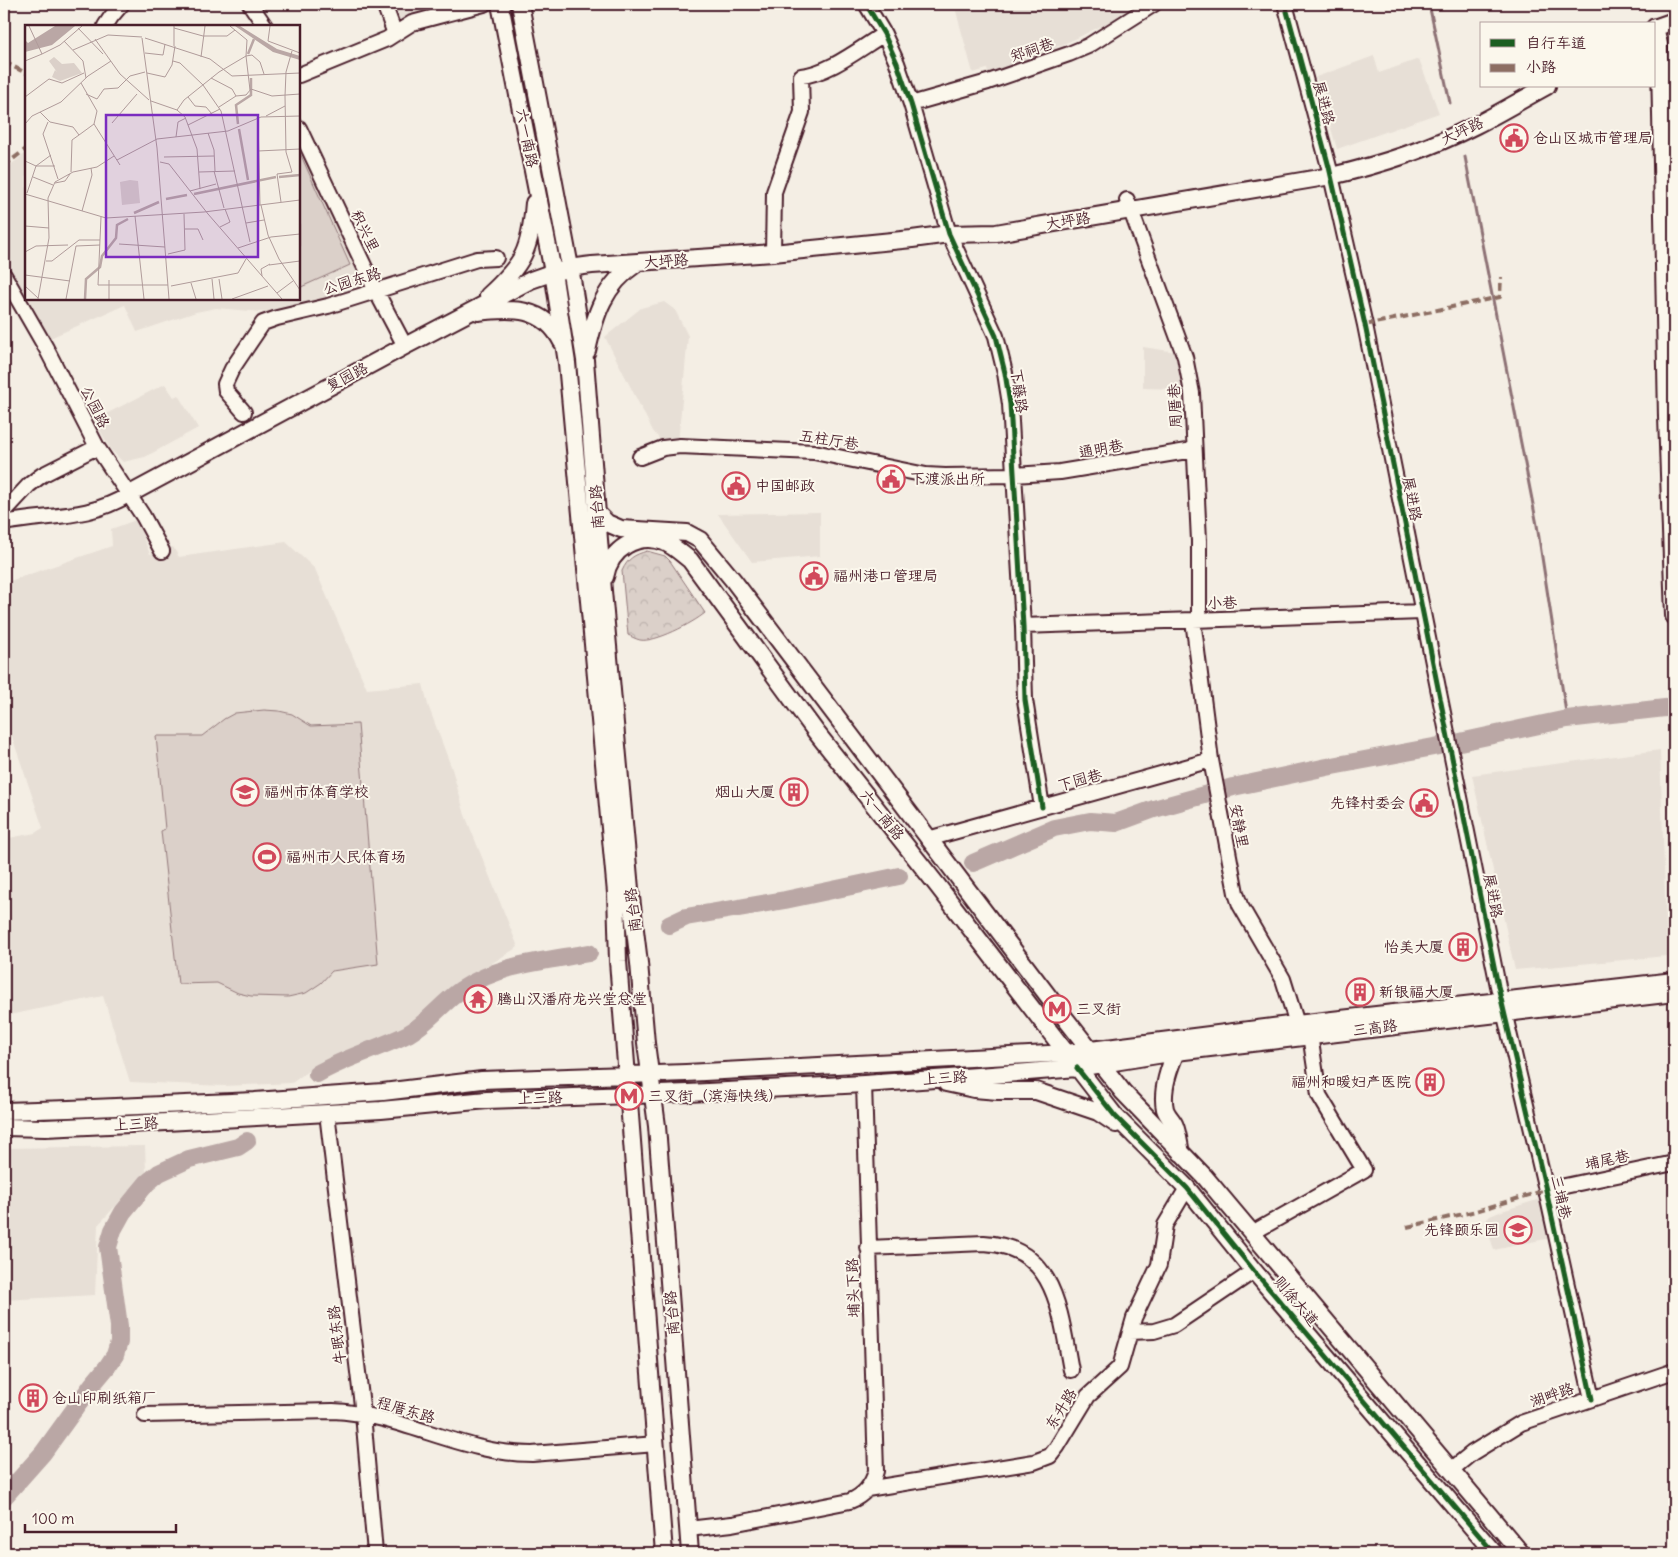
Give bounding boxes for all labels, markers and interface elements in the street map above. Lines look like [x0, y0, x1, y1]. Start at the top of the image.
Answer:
legend [1480, 22, 1656, 88]
inset map [25, 25, 300, 300]
street label: 郑祠巷 [1007, 33, 1056, 66]
text: 自行车道 [1526, 33, 1586, 52]
text: 小路 [1526, 57, 1556, 76]
street label: 展进路 [1309, 79, 1339, 127]
street label: 六一南路 [512, 107, 543, 169]
street label: 大坪路 [1437, 112, 1486, 149]
public building icon: 仓山区城市管理局 [1499, 123, 1529, 153]
place label: 仓山区城市管理局 [1533, 128, 1653, 147]
street label: 积兴里 [347, 206, 384, 255]
street label: 大坪路 [1044, 208, 1092, 233]
street label: 大坪路 [643, 249, 689, 272]
street label: 公园东路 [320, 263, 383, 298]
street label: 复园路 [322, 358, 371, 396]
street label: 下藤路 [1007, 367, 1032, 415]
street label: 公园路 [77, 382, 114, 431]
street label: 周厝巷 [1164, 383, 1185, 429]
street label: 五柱厅巷 [798, 425, 860, 454]
street label: 通明巷 [1077, 435, 1125, 462]
public building icon: 下渡派出所 [876, 464, 906, 494]
place label: 下渡派出所 [910, 469, 985, 488]
public building icon: 中国邮政 [721, 471, 751, 501]
street label: 展进路 [1399, 475, 1426, 523]
place label: 中国邮政 [755, 476, 815, 495]
street label: 南台路 [585, 484, 608, 530]
public building icon: 福州港口管理局 [799, 561, 829, 591]
place label: 福州港口管理局 [833, 566, 938, 585]
street label: 小巷 [1207, 592, 1237, 613]
street label: 下园巷 [1056, 765, 1104, 795]
school or university icon: 福州市体育学校 [230, 777, 260, 807]
building icon: 烟山大厦 [779, 777, 809, 807]
place label: 福州市体育学校 [264, 782, 369, 801]
place label: 烟山大厦 [715, 782, 775, 801]
street label: 六一南路 [856, 785, 909, 844]
public building icon: 先锋村委会 [1409, 788, 1439, 818]
place label: 先锋村委会 [1330, 793, 1405, 812]
street label: 安静里 [1226, 802, 1253, 850]
sports icon: 福州市人民体育场 [252, 842, 282, 872]
place label: 福州市人民体育场 [286, 847, 406, 866]
street label: 展进路 [1480, 872, 1507, 920]
street label: 南台路 [620, 887, 645, 934]
building icon: 怡美大厦 [1448, 932, 1478, 962]
place label: 怡美大厦 [1384, 937, 1444, 956]
building icon: 新银福大厦 [1345, 977, 1375, 1007]
place label: 新银福大厦 [1379, 982, 1454, 1001]
temple icon: 腾山汉潘府龙兴堂总堂 [463, 984, 493, 1014]
place label: 腾山汉潘府龙兴堂总堂 [497, 989, 647, 1008]
metro station icon: 三叉街 [1042, 994, 1072, 1024]
place label: 三叉街 [1076, 999, 1121, 1018]
street label: 三高路 [1351, 1015, 1398, 1040]
street label: 上三路 [922, 1066, 968, 1089]
building icon: 福州和暖妇产医院 [1415, 1067, 1445, 1097]
place label: 福州和暖妇产医院 [1291, 1072, 1411, 1091]
metro station icon: 三叉街（滨海快线） [614, 1081, 644, 1111]
place label: 三叉街（滨海快线） [648, 1086, 783, 1105]
street label: 上三路 [517, 1087, 563, 1108]
street label: 上三路 [113, 1113, 159, 1134]
street label: 埔尾巷 [1583, 1146, 1631, 1173]
street label: 三埔巷 [1547, 1173, 1576, 1221]
school or university icon: 先锋颐乐园 [1503, 1215, 1533, 1245]
place label: 先锋颐乐园 [1424, 1220, 1499, 1239]
street label: 埔头下路 [842, 1258, 863, 1318]
street label: 则徐大道 [1270, 1272, 1323, 1330]
street label: 南台路 [660, 1290, 683, 1336]
street label: 牛眠东路 [323, 1304, 350, 1366]
street label: 湖畔路 [1527, 1378, 1576, 1411]
building icon: 仓山印刷纸箱厂 [18, 1383, 48, 1413]
street label: 东升路 [1041, 1385, 1081, 1433]
place label: 仓山印刷纸箱厂 [52, 1388, 157, 1407]
street label: 程厝东路 [375, 1392, 438, 1427]
scale bar [25, 1502, 176, 1534]
text: 100 m [32, 1509, 74, 1528]

